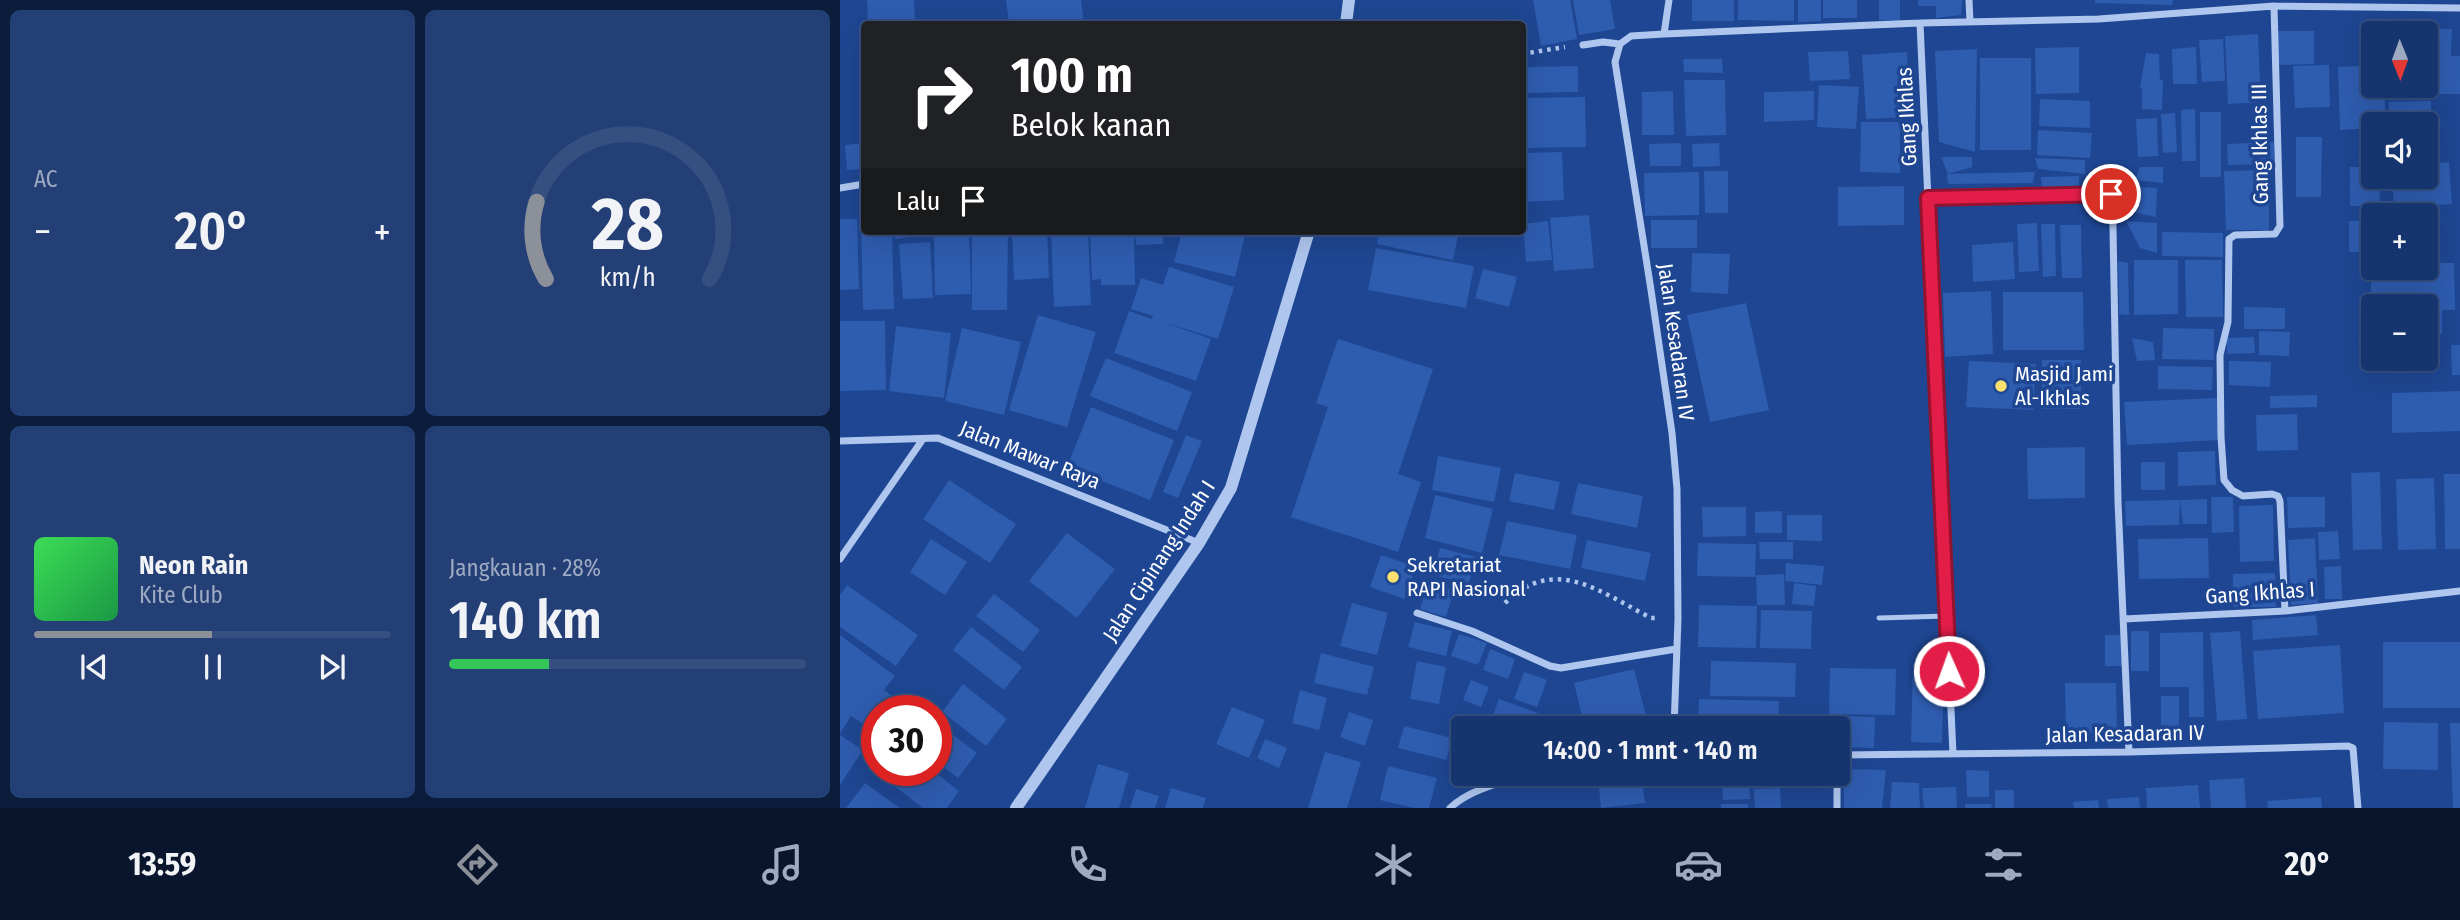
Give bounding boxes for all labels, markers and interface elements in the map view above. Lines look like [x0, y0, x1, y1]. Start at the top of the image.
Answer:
north arrow [2361, 21, 2438, 98]
map controls [2361, 21, 2438, 371]
text: 100 m [1011, 46, 1133, 105]
icon: right [896, 49, 987, 140]
street label: Gang Ikhlas [1891, 67, 1923, 167]
street label: Gang Ikhlas III [2246, 84, 2274, 204]
text: Belok kanan [1011, 106, 1171, 144]
button: sound [2361, 112, 2438, 189]
pin [2081, 164, 2141, 224]
text: AC [34, 165, 58, 193]
icon: arrive [2092, 175, 2130, 213]
text: 28 [590, 181, 664, 268]
icon: arrive [954, 182, 992, 220]
text: Lalu [896, 186, 940, 217]
text: 20° [174, 200, 251, 263]
button: + [2361, 203, 2438, 280]
text: − [34, 209, 51, 255]
text: + [374, 209, 391, 255]
street label: Jalan Kesadaran IV [1652, 262, 1700, 423]
text: km/h [600, 263, 655, 293]
button: − [2361, 294, 2438, 371]
place label: Masjid Jami Al-Ikhlas [2015, 361, 2113, 411]
marker: Masjid Jami Al-Ikhlas [1993, 378, 2009, 394]
street label: Jalan Mawar Raya [956, 415, 1104, 495]
street label: Jalan Cipinang Indah I [1097, 476, 1221, 646]
text: Neon Rain [139, 550, 248, 581]
place label: Sekretariat RAPI Nasional [1407, 552, 1526, 602]
text: Jangkauan · 28% [449, 554, 601, 582]
marker: Sekretariat RAPI Nasional [1385, 569, 1401, 585]
street label: Gang Ikhlas I [2204, 576, 2316, 610]
text: Kite Club [139, 581, 223, 609]
text: 140 km [449, 589, 602, 652]
position arrow [1912, 634, 1986, 708]
icon: previous [75, 648, 113, 686]
icon: pause [194, 648, 232, 686]
icon: next [313, 648, 351, 686]
speed limit sign: 30 [861, 695, 952, 786]
street label: Jalan Kesadaran IV [2046, 720, 2205, 748]
text: 14:00 · 1 mnt · 140 m [1543, 735, 1758, 766]
icon: directions [453, 840, 502, 889]
icon: music [758, 840, 807, 889]
icon: phone [1063, 840, 1112, 889]
icon: climate [1369, 840, 1418, 889]
icon: car [1674, 840, 1723, 889]
icon: filters [1979, 840, 2028, 889]
text: 13:59 [128, 845, 196, 883]
text: 20° [2285, 845, 2332, 883]

